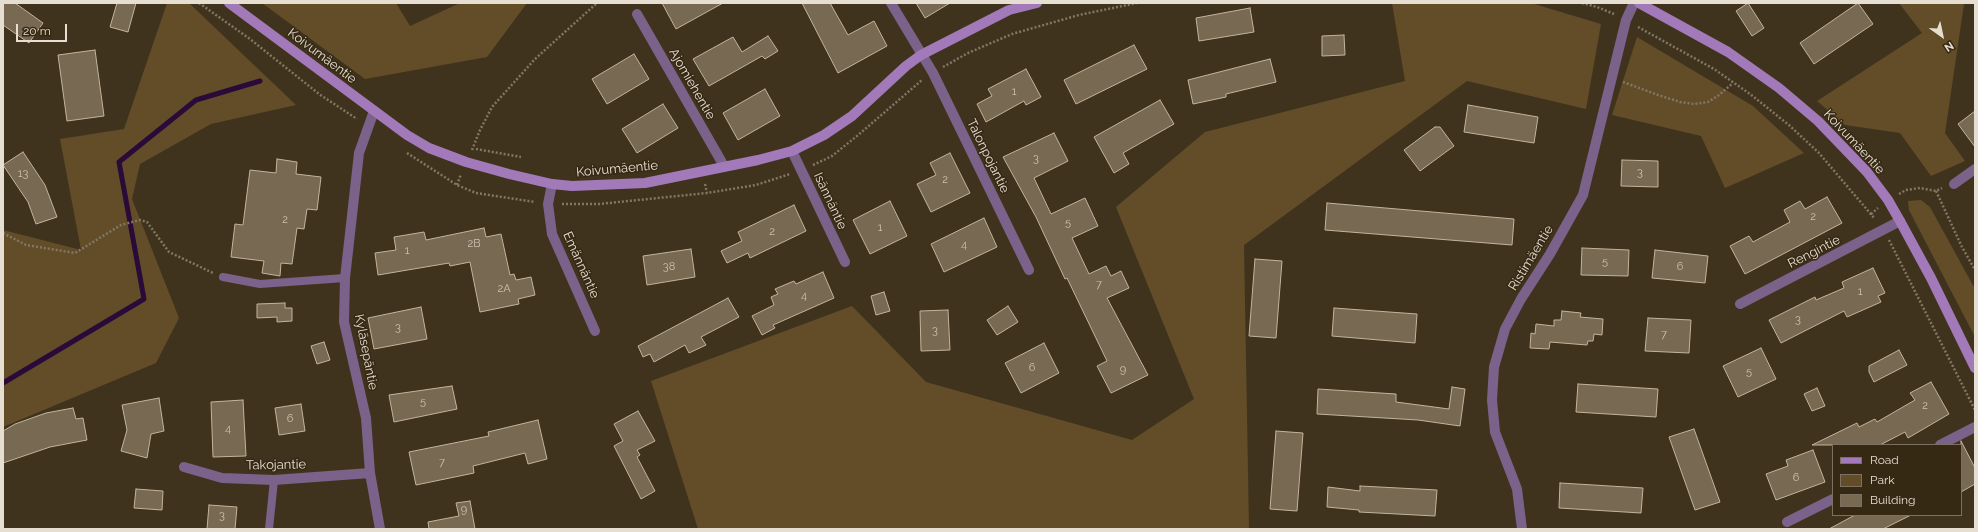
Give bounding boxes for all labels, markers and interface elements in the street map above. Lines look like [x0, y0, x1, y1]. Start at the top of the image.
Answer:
scale bar [18, 16, 69, 42]
north arrow [1922, 16, 1962, 56]
text: 20 m [23, 24, 51, 38]
street label: Koivumäentie [284, 25, 360, 87]
text: N [1942, 39, 1956, 54]
street label: Ajomiehentie [665, 46, 719, 122]
house number: 1 [1012, 85, 1016, 99]
street label: Koivumäentie [1820, 107, 1888, 177]
street label: Talonpojantie [963, 116, 1013, 196]
house number: 3 [1033, 152, 1039, 166]
street label: Koivumäentie [575, 158, 659, 180]
house number: 3 [1637, 166, 1643, 180]
house number: 13 [18, 167, 28, 181]
street label: Isännäntie [810, 170, 850, 232]
house number: 2 [942, 173, 948, 187]
house number: 2 [1810, 210, 1816, 224]
house number: 2 [282, 213, 288, 227]
house number: 5 [1065, 216, 1071, 230]
house number: 1 [878, 221, 882, 235]
street label: Ristimäentie [1505, 222, 1557, 294]
house number: 2 [769, 225, 775, 239]
street label: Emännäntie [559, 229, 603, 301]
street label: Rengintie [1785, 232, 1843, 272]
house number: 2B [467, 237, 481, 251]
house number: 4 [961, 238, 967, 252]
house number: 1 [405, 244, 409, 258]
house number: 5 [1602, 255, 1608, 269]
house number: 38 [663, 260, 675, 274]
house number: 6 [1677, 260, 1683, 274]
house number: 7 [1096, 278, 1102, 292]
house number: 2A [497, 282, 511, 296]
house number: 1 [1858, 285, 1862, 299]
house number: 4 [801, 289, 807, 303]
street label: Kyläsepäntie [351, 313, 381, 391]
house number: 3 [1795, 313, 1801, 327]
house number: 3 [395, 321, 401, 335]
house number: 3 [932, 324, 938, 338]
house number: 7 [1661, 328, 1667, 342]
house number: 6 [1029, 361, 1035, 375]
house number: 9 [1120, 363, 1126, 377]
house number: 5 [1746, 365, 1752, 379]
house number: 5 [420, 395, 426, 409]
house number: 2 [1922, 399, 1928, 413]
house number: 6 [287, 412, 293, 426]
house number: 4 [225, 422, 231, 436]
legend [1832, 444, 1962, 516]
text: Road [1870, 453, 1899, 467]
house number: 7 [439, 456, 445, 470]
street label: Takojantie [246, 457, 306, 473]
house number: 6 [1793, 471, 1799, 485]
text: Park [1870, 473, 1895, 487]
text: Building [1870, 493, 1916, 507]
house number: 9 [461, 503, 467, 517]
house number: 3 [219, 509, 225, 523]

